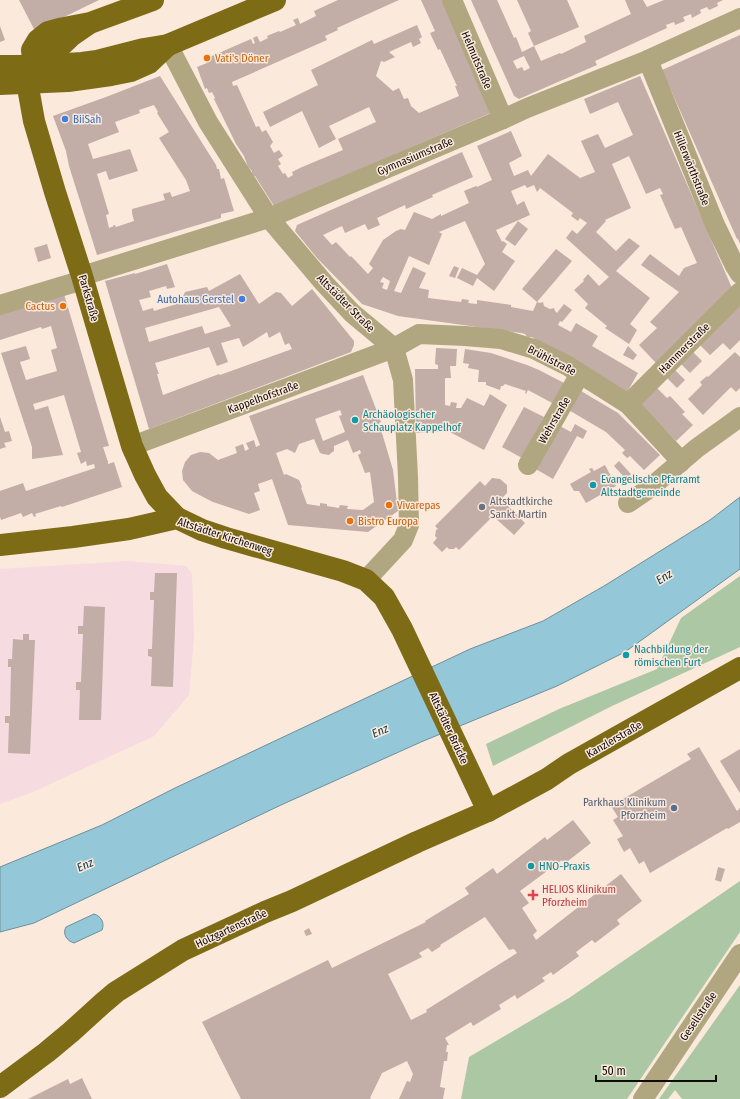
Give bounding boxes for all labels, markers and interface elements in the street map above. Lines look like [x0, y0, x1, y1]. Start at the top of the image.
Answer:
street label: Helmutstraße [459, 29, 495, 91]
place label: Vati's Döner [215, 52, 269, 65]
marker: Vati's Döner [202, 53, 212, 63]
place label: BiiSah [73, 113, 101, 126]
marker: BiiSah [60, 114, 70, 124]
street label: Hillerwörthstraße [671, 129, 712, 207]
street label: Gymnasiumstraße [375, 135, 455, 178]
street label: Altstädter Straße [314, 272, 377, 335]
street label: Parkstraße [76, 273, 101, 323]
place label: Autohaus Gerstel [157, 293, 234, 306]
marker: Autohaus Gerstel [237, 294, 247, 304]
place label: Cactus [25, 300, 55, 313]
marker: Cactus [58, 301, 68, 311]
street label: Hammerstraße [656, 320, 712, 376]
street label: Brühlstraße [525, 343, 578, 378]
street label: Kappelhofstraße [226, 379, 300, 416]
street label: Wehrstraße [536, 395, 573, 446]
place label: Archäologischer Schauplatz Kappelhof [363, 408, 461, 434]
marker: Archäologischer Schauplatz Kappelhof [350, 415, 360, 425]
place label: Evangelische Pfarramt Altstadtgemeinde [601, 473, 701, 499]
marker: Evangelische Pfarramt Altstadtgemeinde [588, 480, 598, 490]
place label: Altstadtkirche Sankt Martin [490, 495, 553, 521]
place label: Vivarepas [397, 499, 441, 512]
marker: Vivarepas [384, 500, 394, 510]
marker: Altstadtkirche Sankt Martin [477, 502, 487, 512]
street label: Altstädter Kirchenweg [176, 515, 275, 558]
place label: Bistro Europa [358, 515, 418, 528]
marker: Bistro Europa [345, 516, 355, 526]
water label: Enz [653, 566, 675, 587]
place label: Nachbildung der römischen Furt [634, 643, 709, 669]
marker: Nachbildung der römischen Furt [621, 650, 631, 660]
street label: Altstädter Brücke [426, 690, 471, 766]
street label: Kanzlerstraße [584, 718, 644, 760]
water label: Enz [370, 721, 391, 741]
place label: Parkhaus Klinikum Pforzheim [583, 796, 666, 822]
marker: Parkhaus Klinikum Pforzheim [669, 803, 679, 813]
water label: Enz [75, 855, 96, 875]
place label: HNO-Praxis [539, 860, 590, 873]
marker: HNO-Praxis [526, 861, 536, 871]
place label: HELIOS Klinikum Pforzheim [542, 883, 616, 909]
marker: HELIOS Klinikum Pforzheim [527, 889, 539, 901]
street label: Holzgartenstraße [194, 906, 269, 951]
street label: Gesellstraße [677, 989, 720, 1043]
scale bar [596, 1057, 716, 1083]
text: 50 m [602, 1064, 626, 1078]

